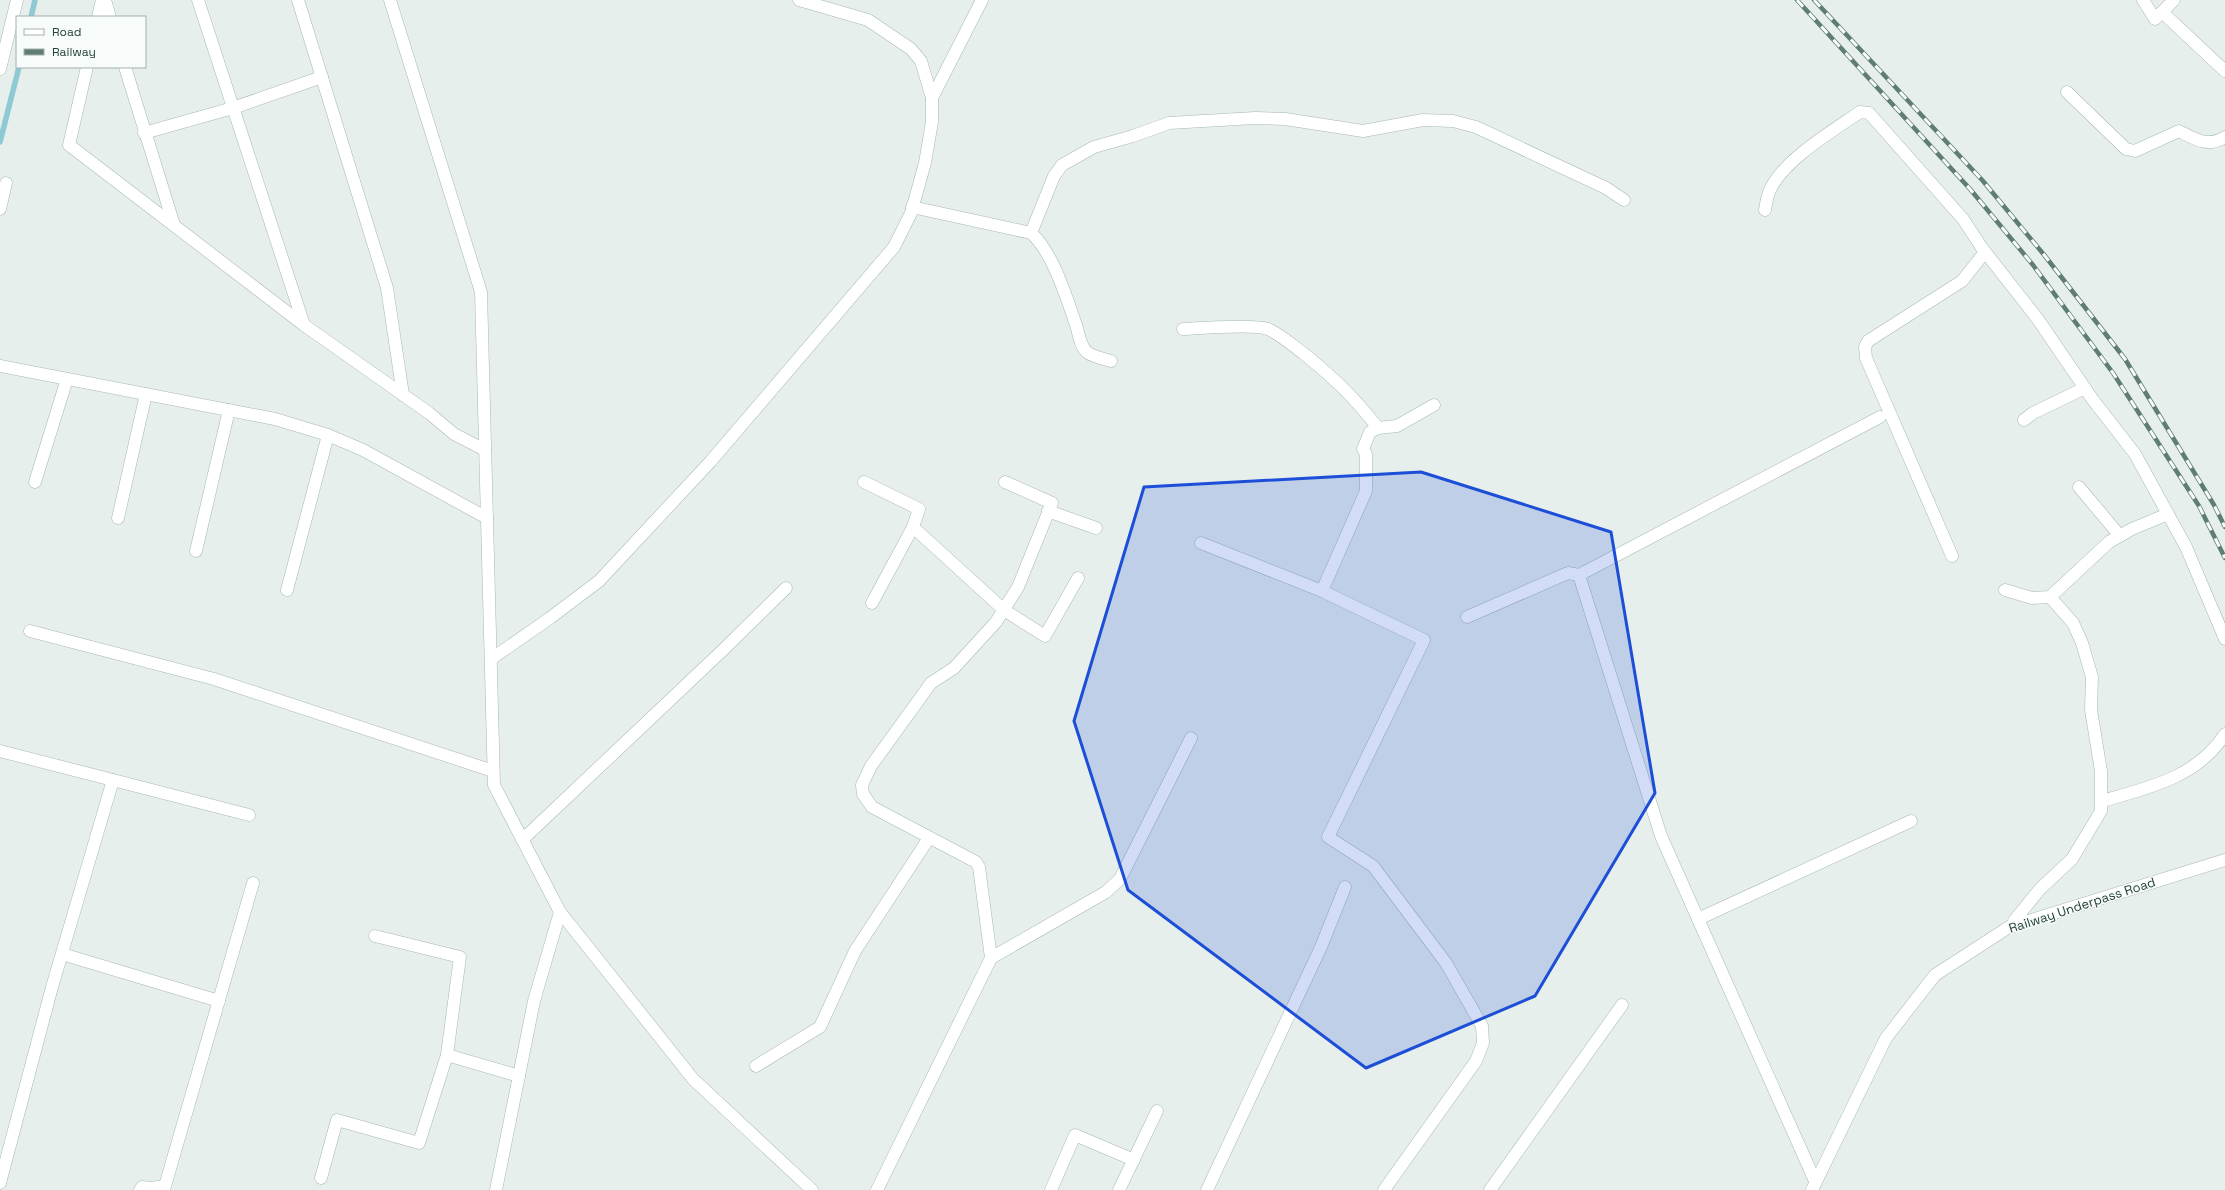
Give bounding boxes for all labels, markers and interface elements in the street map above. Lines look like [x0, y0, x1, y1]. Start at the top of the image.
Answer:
legend [16, 16, 146, 68]
text: Road [52, 24, 81, 40]
text: Railway [52, 44, 96, 60]
street label: Railway Underpass Road [2006, 873, 2158, 937]

